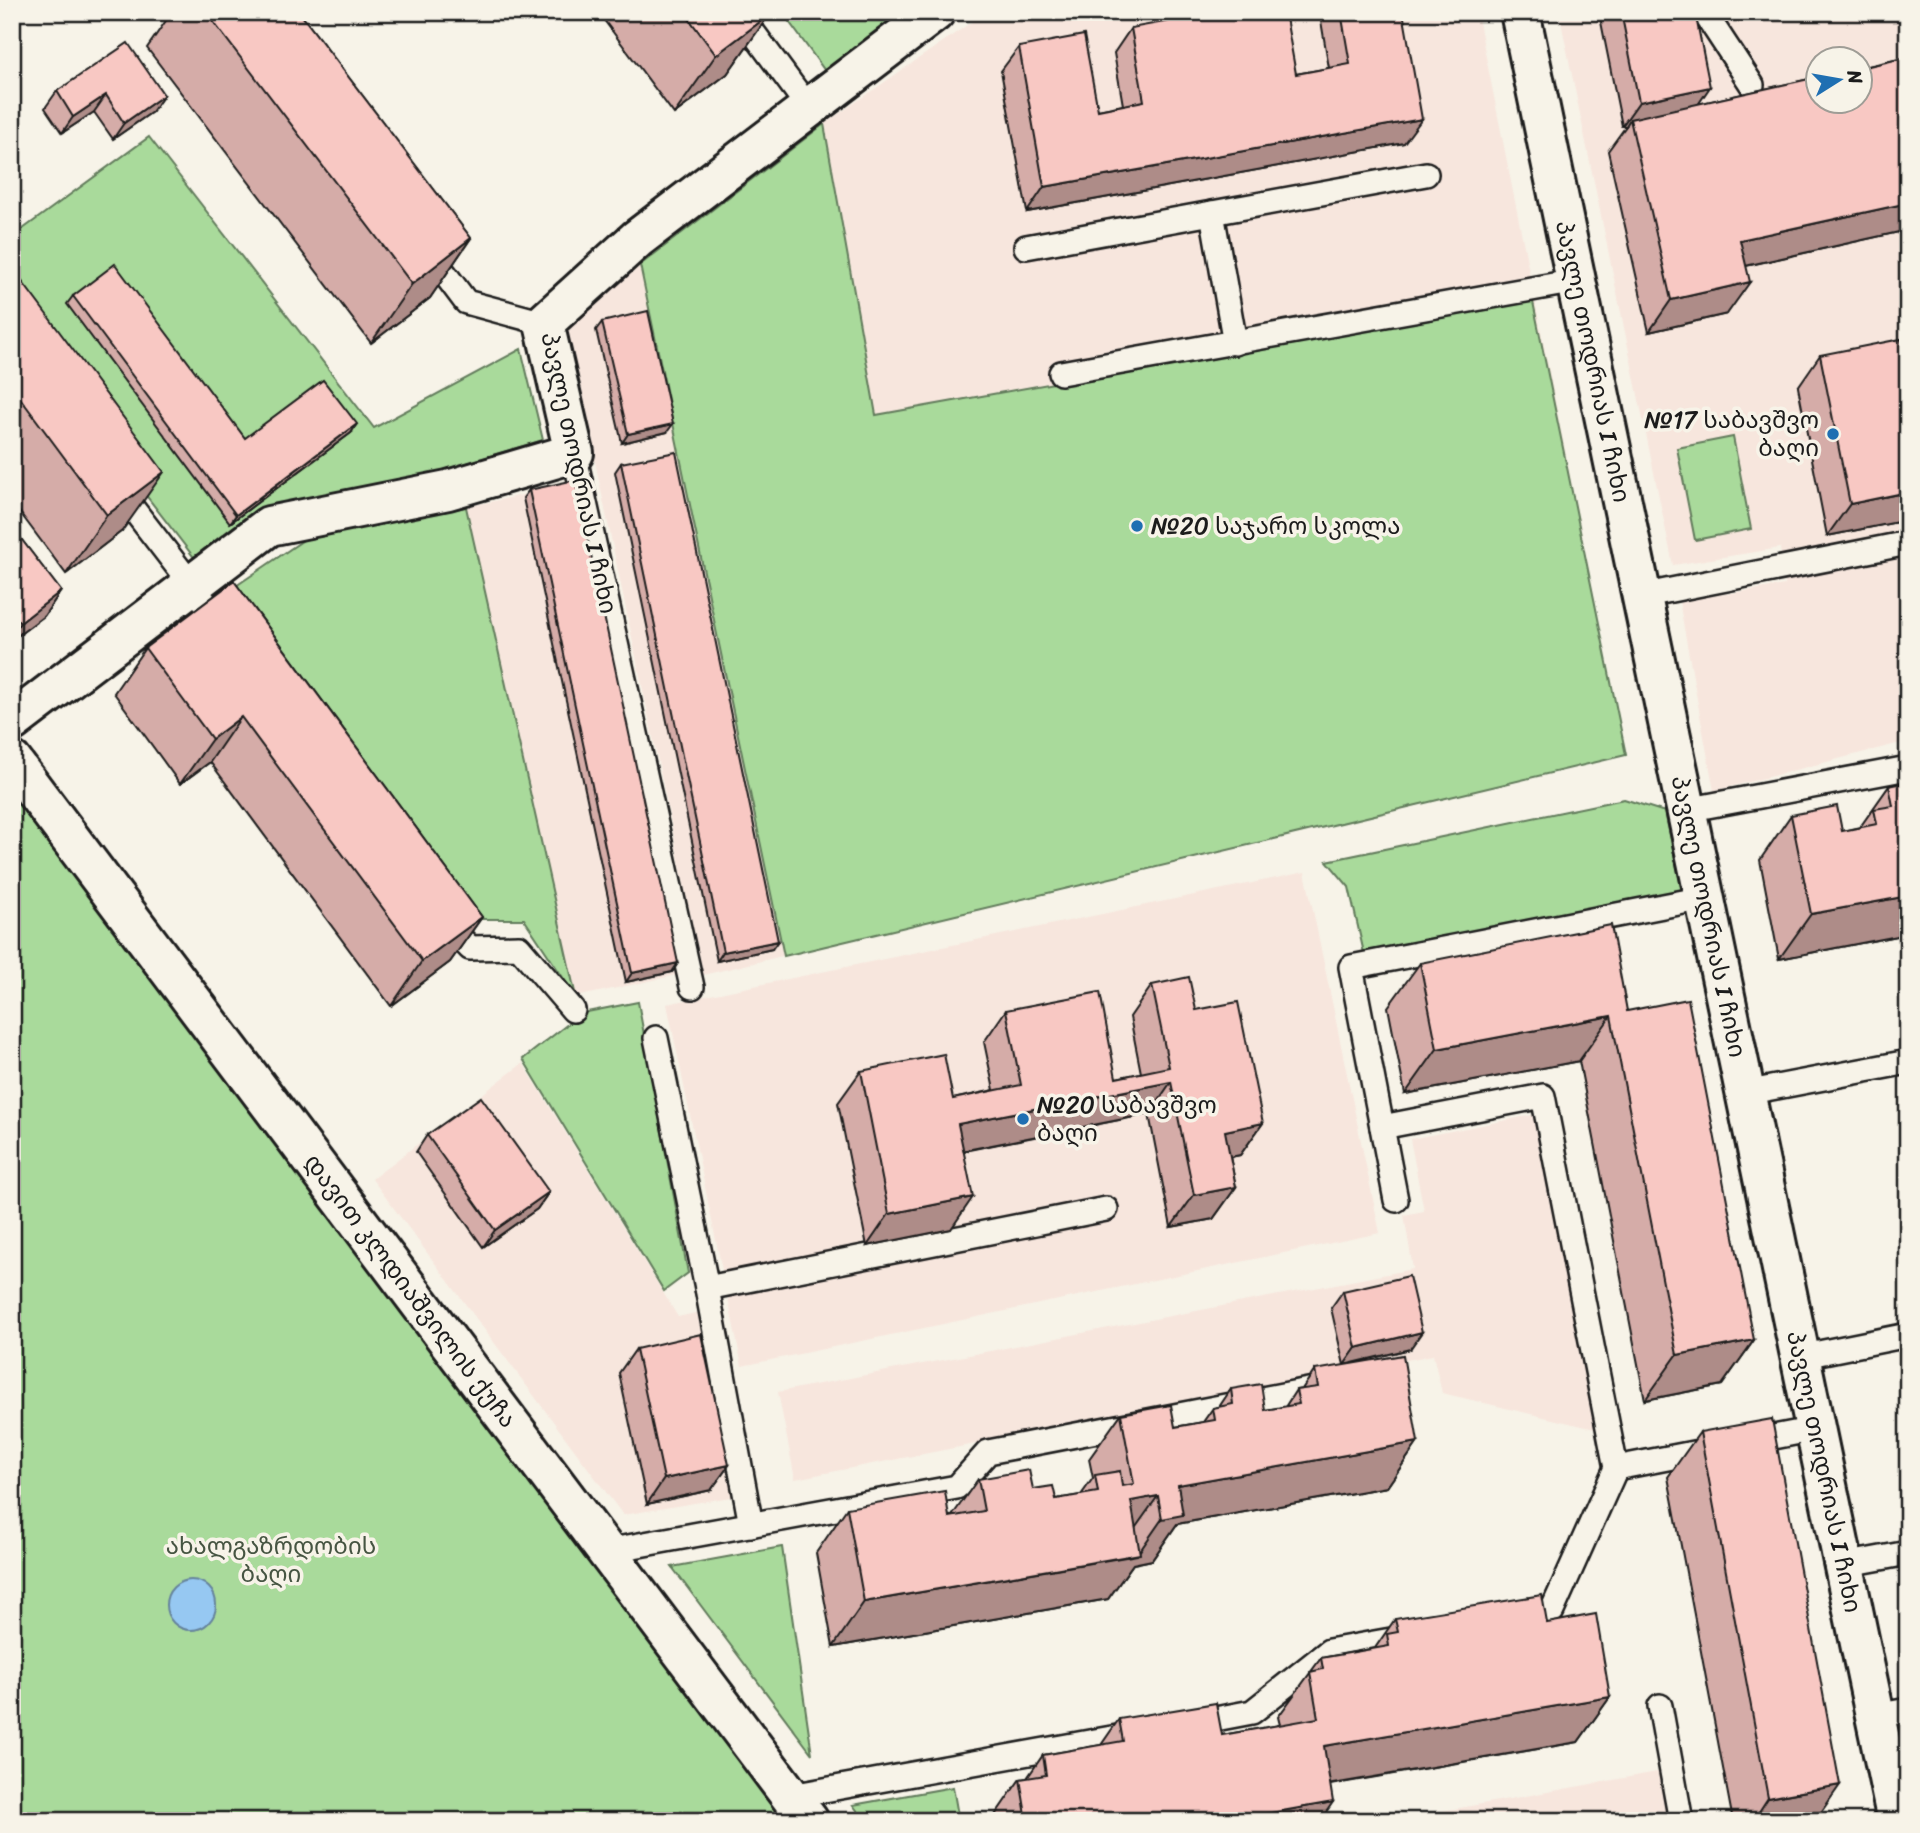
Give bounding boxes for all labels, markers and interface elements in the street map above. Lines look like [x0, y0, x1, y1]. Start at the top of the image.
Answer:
north arrow [1804, 46, 1874, 116]
text: N [1838, 66, 1873, 87]
street label: პავლე თოდრიას I ჩიხი [1543, 217, 1643, 506]
street label: პავლე თოდრიას I ჩიხი [529, 328, 629, 618]
place label: №17 საბავშვო ბაღი [1644, 399, 1819, 469]
marker: №17 საბავშვო ბაღი [1825, 426, 1841, 442]
place label: №20 საჯარო სკოლა [1151, 505, 1400, 547]
marker: №20 საჯარო სკოლა [1129, 518, 1145, 534]
street label: პავლე თოდრიას I ჩიხი [1659, 772, 1758, 1061]
place label: №20 საბავშვო ბაღი [1037, 1084, 1217, 1154]
marker: №20 საბავშვო ბაღი [1015, 1111, 1031, 1127]
street label: დავით კლდიაშვილის ქუჩა [293, 1144, 528, 1437]
street label: პავლე თოდრიას I ჩიხი [1774, 1327, 1874, 1617]
park label: ახალგაზრდობის ბაღი [166, 1525, 376, 1595]

